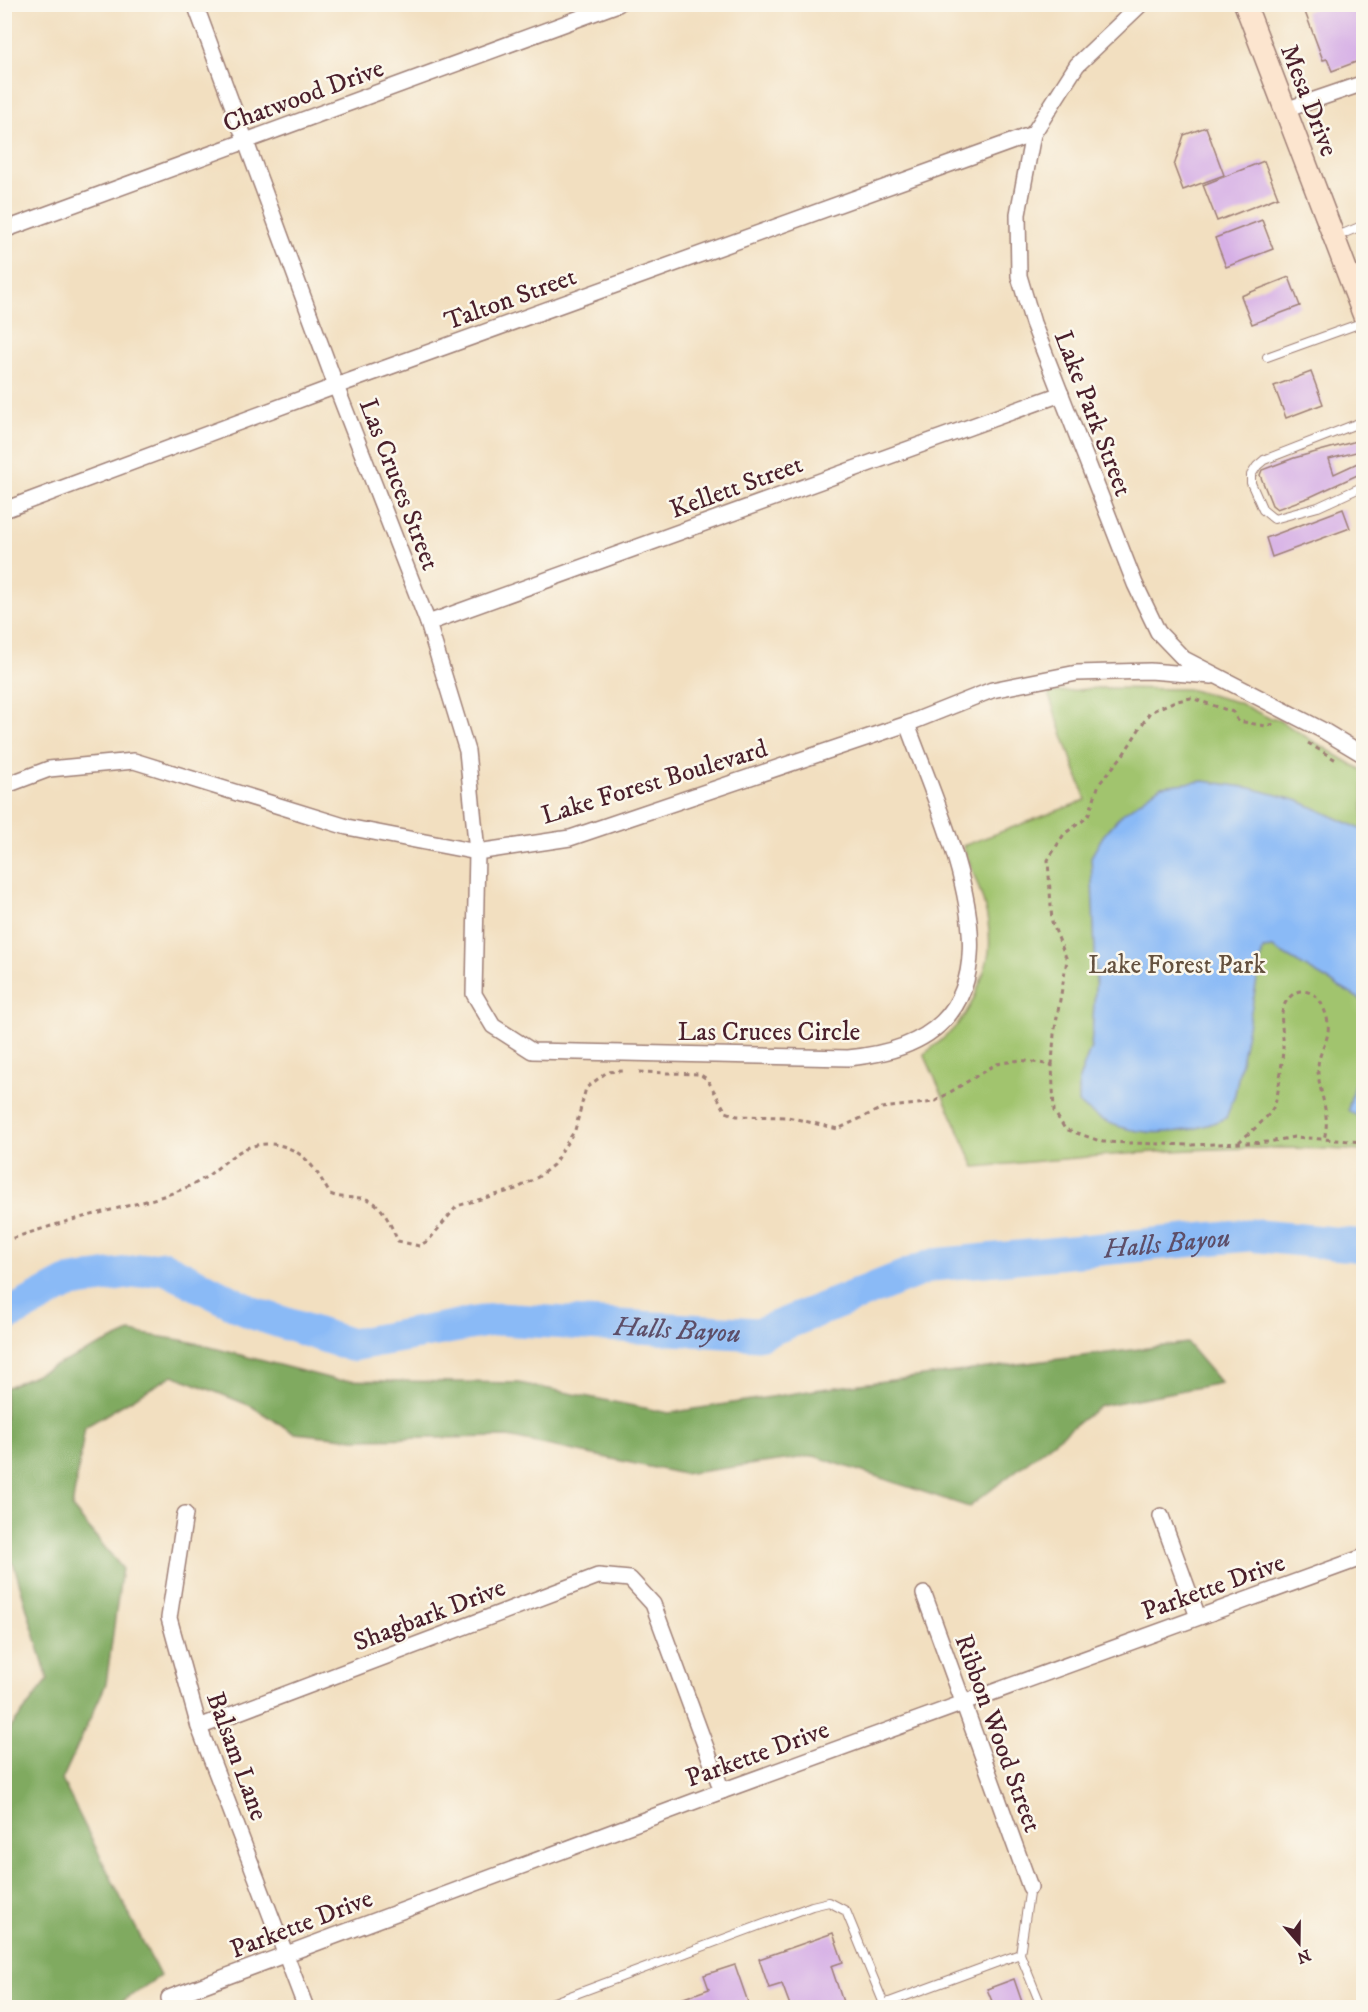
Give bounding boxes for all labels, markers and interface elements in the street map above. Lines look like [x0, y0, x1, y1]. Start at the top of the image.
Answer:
street label: Mesa Drive [1272, 40, 1345, 161]
street label: Chatwood Drive [219, 52, 388, 141]
street label: Talton Street [440, 260, 581, 338]
street label: Lake Park Street [1046, 326, 1139, 501]
street label: Las Cruces Street [351, 394, 446, 575]
street label: Kellett Street [666, 448, 807, 527]
street label: Lake Forest Boulevard [537, 732, 771, 833]
park label: Lake Forest Park [1088, 949, 1266, 982]
street label: Las Cruces Circle [678, 1016, 860, 1049]
water label: Halls Bayou [1101, 1221, 1232, 1267]
water label: Halls Bayou [612, 1310, 742, 1351]
street label: Parkette Drive [1137, 1546, 1290, 1629]
street label: Shagbark Drive [349, 1571, 510, 1659]
street label: Ribbon Wood Street [947, 1630, 1049, 1837]
street label: Balsam Lane [198, 1688, 275, 1825]
street label: Parkette Drive [681, 1713, 834, 1796]
street label: Parkette Drive [226, 1882, 377, 1967]
north arrow [1269, 1913, 1329, 1973]
text: N [1294, 1945, 1313, 1968]

